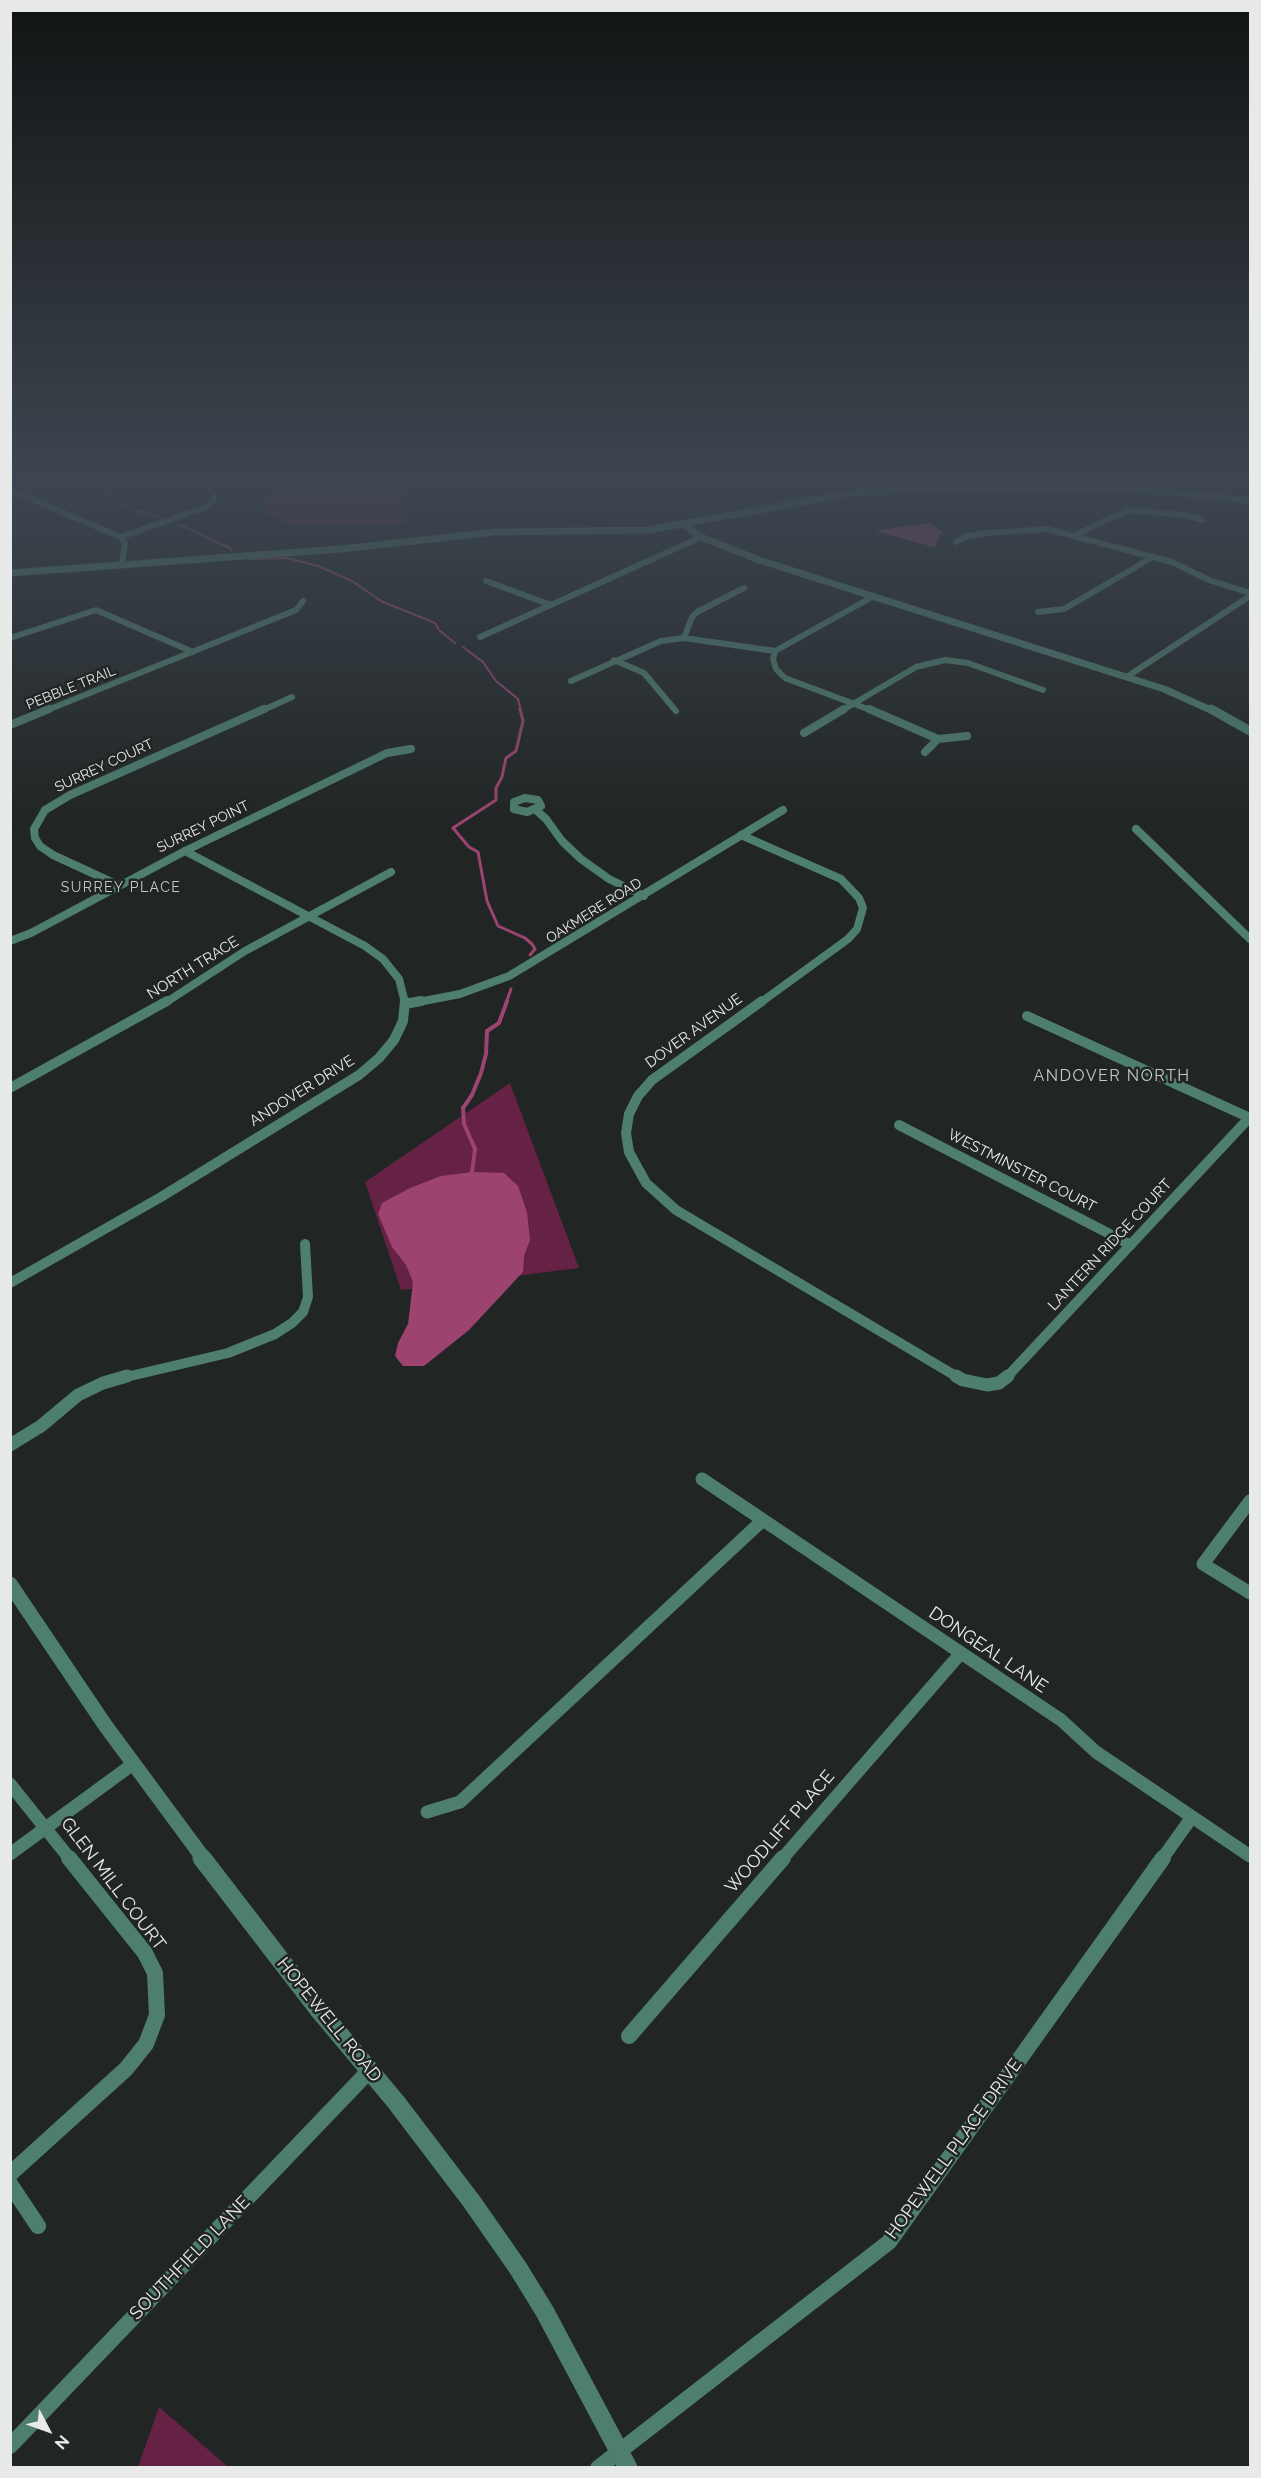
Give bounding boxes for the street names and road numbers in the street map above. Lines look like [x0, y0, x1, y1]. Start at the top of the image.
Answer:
street label: PEBBLE TRAIL [24, 662, 118, 714]
street label: SURREY COURT [52, 736, 156, 796]
street label: SURREY POINT [154, 797, 252, 857]
street label: OAKMERE ROAD [543, 875, 645, 947]
street label: NORTH TRACE [144, 933, 242, 1003]
street label: DOVER AVENUE [642, 990, 746, 1072]
street label: ANDOVER DRIVE [246, 1052, 358, 1130]
street label: WESTMINSTER COURT [945, 1126, 1099, 1216]
street label: LANTERN RIDGE COURT [1044, 1175, 1176, 1315]
street label: DONGEAL LANE [924, 1602, 1052, 1698]
street label: WOODLIFF PLACE [721, 1766, 839, 1898]
street label: GLEN MILL COURT [56, 1813, 170, 1955]
street label: HOPEWELL ROAD [272, 1953, 386, 2087]
street label: HOPEWELL PLACE DRIVE [881, 2055, 1027, 2243]
street label: SOUTHFIELD LANE [125, 2192, 255, 2324]

